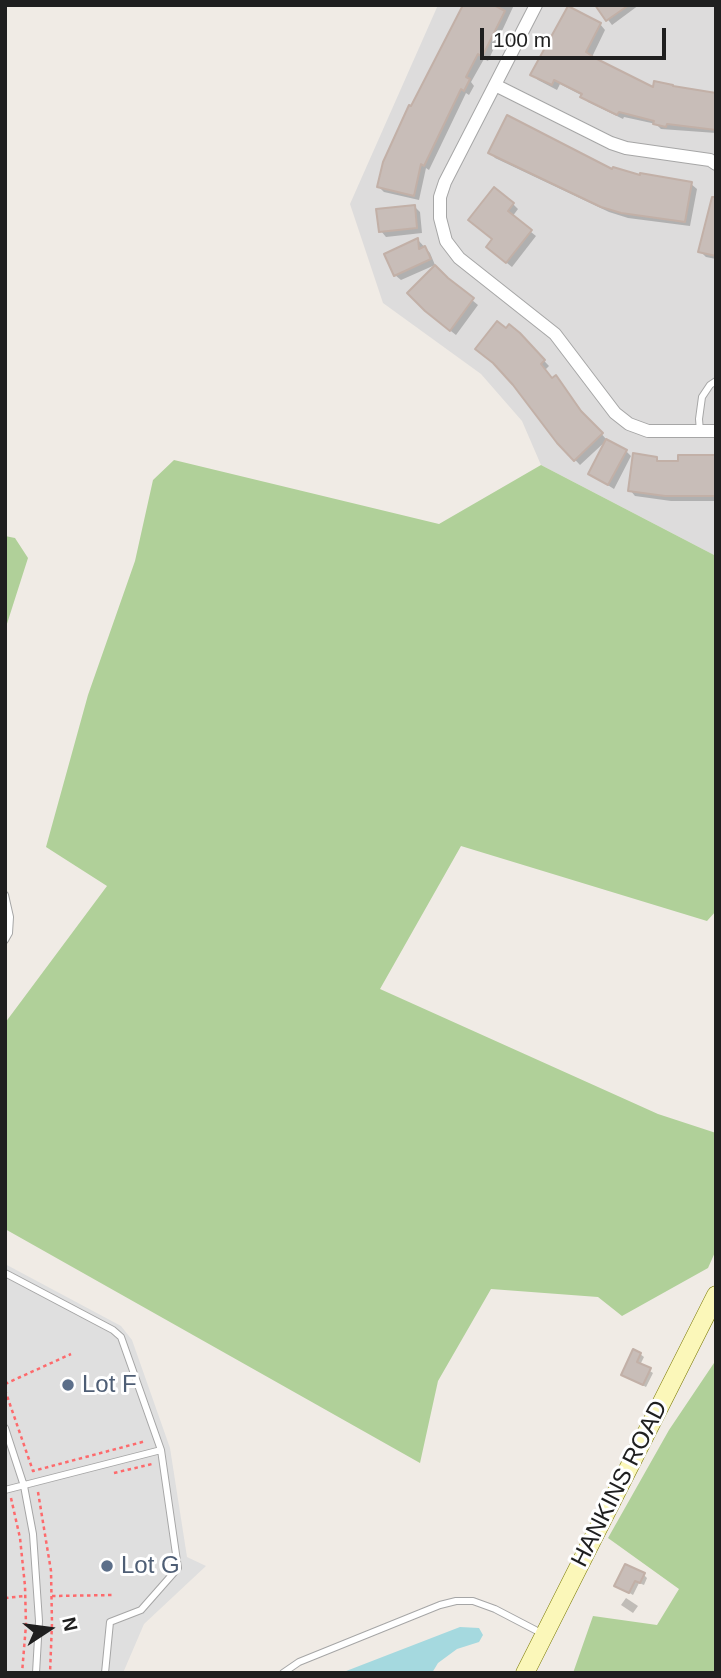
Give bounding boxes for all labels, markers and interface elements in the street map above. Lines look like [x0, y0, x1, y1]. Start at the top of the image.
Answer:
scale bar [483, 14, 668, 58]
text: 100 m [493, 28, 551, 51]
place label: Lot F [82, 1371, 137, 1399]
marker: Lot F [60, 1377, 76, 1393]
street label: HANKINS ROAD [566, 1396, 674, 1572]
place label: Lot G [121, 1552, 180, 1580]
marker: Lot G [99, 1558, 115, 1574]
north arrow [14, 1594, 84, 1664]
text: N [58, 1615, 82, 1633]

